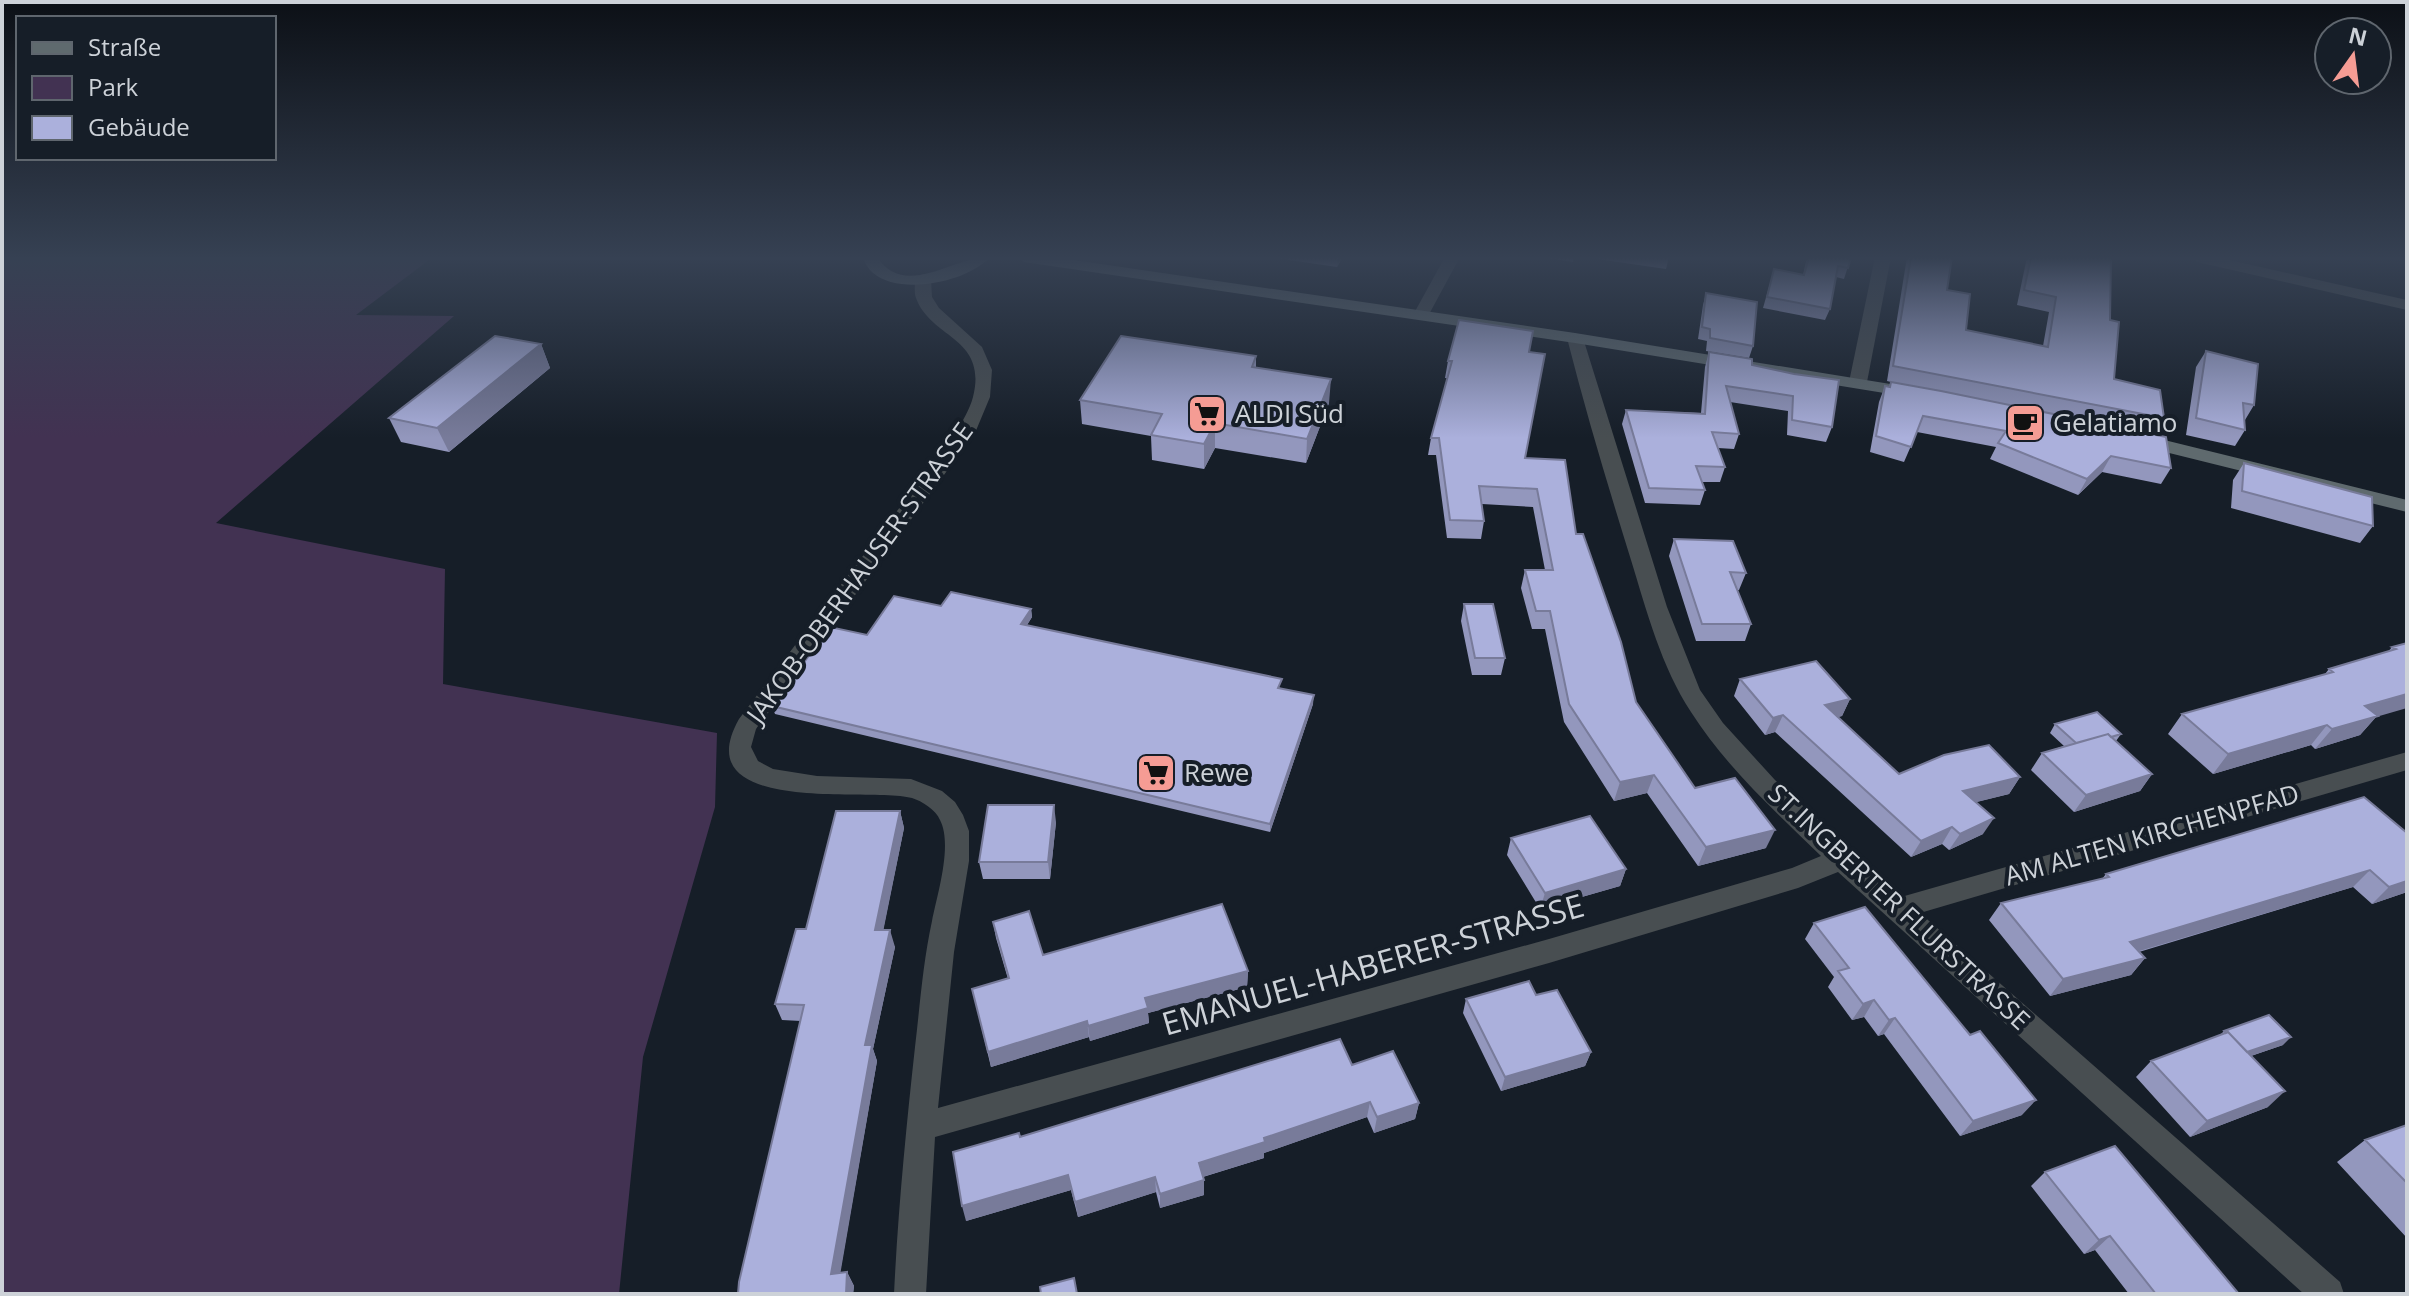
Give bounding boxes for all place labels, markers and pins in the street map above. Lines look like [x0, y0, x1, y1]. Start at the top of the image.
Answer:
supermarket icon: ALDI Süd [1186, 393, 1228, 435]
place label: ALDI Süd [1235, 395, 1344, 431]
cafe icon: Gelatiamo [2004, 402, 2046, 444]
place label: Gelatiamo [2053, 404, 2178, 440]
supermarket icon: Rewe [1135, 752, 1177, 794]
place label: Rewe [1184, 754, 1249, 790]

